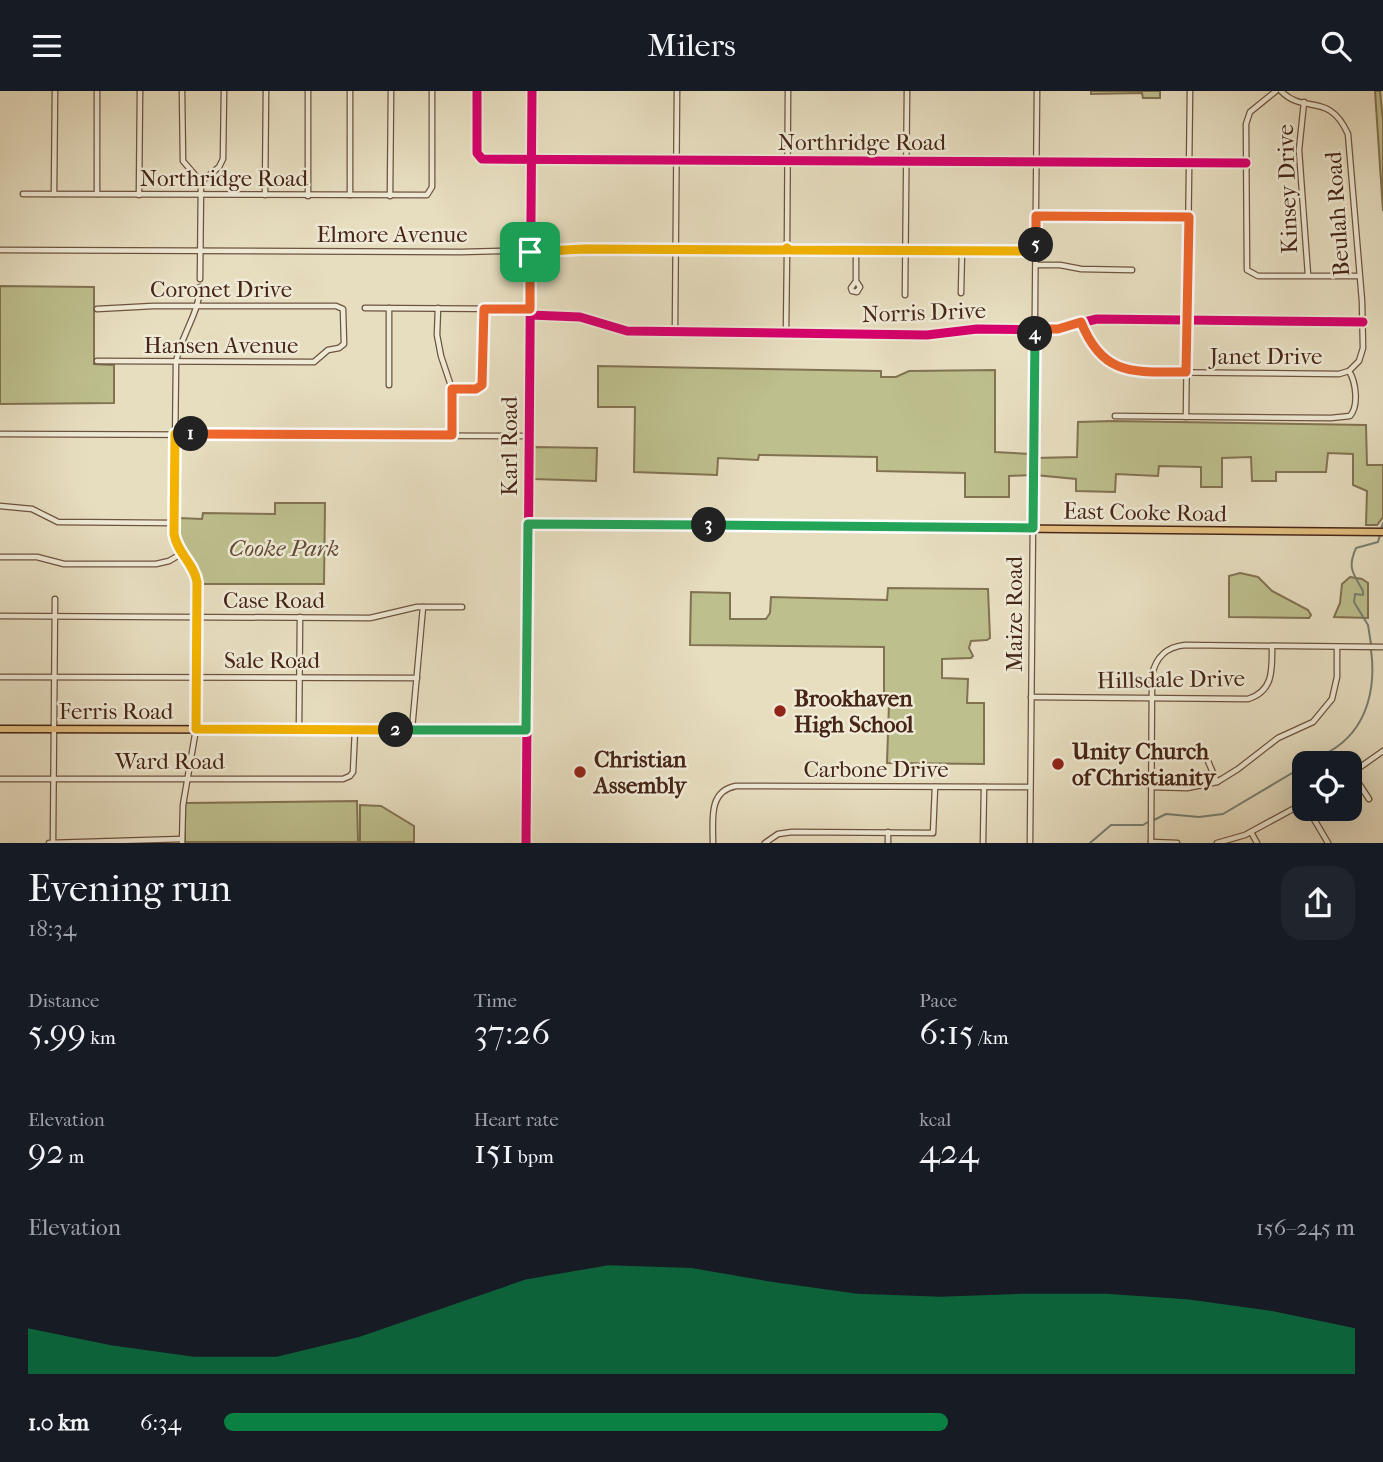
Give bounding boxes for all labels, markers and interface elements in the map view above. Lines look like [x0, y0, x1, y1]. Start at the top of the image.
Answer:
icon: menu [28, 27, 66, 65]
text: Milers [647, 27, 736, 64]
icon: search [1317, 27, 1355, 65]
street label: Kinsey Drive [1272, 124, 1303, 254]
street label: Northridge Road [778, 129, 947, 156]
street label: Beulah Road [1320, 150, 1355, 277]
street label: Northridge Road [140, 165, 309, 192]
street label: Elmore Avenue [316, 221, 468, 248]
pin [500, 222, 560, 282]
pin: 5 [1018, 227, 1054, 263]
icon: arrive [511, 233, 549, 271]
text: 5 [1031, 233, 1040, 255]
street label: Coronet Drive [150, 276, 292, 303]
street label: Norris Drive [861, 297, 987, 328]
pin: 4 [1018, 317, 1052, 351]
text: 4 [1029, 322, 1040, 344]
street label: Hansen Avenue [144, 332, 298, 359]
street label: Janet Drive [1208, 343, 1322, 370]
street label: Karl Road [496, 396, 523, 496]
pin: 1 [174, 417, 208, 451]
text: 1 [187, 422, 194, 444]
street label: East Cooke Road [1063, 498, 1228, 527]
pin: 3 [692, 507, 726, 543]
text: 3 [705, 513, 712, 535]
park label: Cooke Park [229, 535, 339, 562]
street label: Maize Road [1001, 555, 1028, 672]
street label: Case Road [223, 587, 326, 614]
street label: Sale Road [224, 647, 321, 674]
street label: Hillsdale Drive [1097, 665, 1245, 694]
place label: Brookhaven High School [794, 685, 914, 738]
street label: Ferris Road [59, 698, 174, 725]
marker: Brookhaven High School [772, 703, 788, 719]
pin: 2 [378, 713, 414, 747]
text: 2 [391, 718, 400, 740]
place label: Unity Church of Christianity [1071, 738, 1217, 791]
place label: Christian Assembly [592, 746, 688, 799]
street label: Ward Road [114, 748, 225, 775]
map controls [1292, 751, 1362, 821]
button: locate [1292, 751, 1362, 821]
street label: Carbone Drive [803, 756, 949, 783]
marker: Unity Church of Christianity [1050, 756, 1066, 772]
marker: Christian Assembly [572, 764, 588, 780]
text: Evening run [28, 866, 231, 911]
button: share [1281, 866, 1355, 940]
text: 18:34 [28, 915, 76, 942]
text: Distance [28, 990, 99, 1012]
text: Time [474, 990, 517, 1012]
text: Pace [919, 990, 957, 1012]
text: 5.99 [28, 1012, 86, 1053]
text: 37:26 [474, 1012, 550, 1053]
text: 6:15 [919, 1012, 974, 1053]
text: km [86, 1027, 116, 1049]
text: /km [974, 1027, 1009, 1049]
text: Elevation [28, 1109, 105, 1131]
text: Heart rate [474, 1109, 559, 1131]
text: kcal [919, 1109, 951, 1131]
text: 92 [28, 1131, 64, 1172]
text: 151 [474, 1131, 514, 1172]
text: 424 [919, 1131, 979, 1172]
text: m [64, 1146, 84, 1168]
text: bpm [514, 1146, 554, 1168]
text: Elevation [28, 1214, 121, 1241]
text: 156–245 m [1256, 1214, 1355, 1241]
text: 1.0 km [28, 1409, 89, 1436]
text: 6:34 [140, 1409, 181, 1436]

